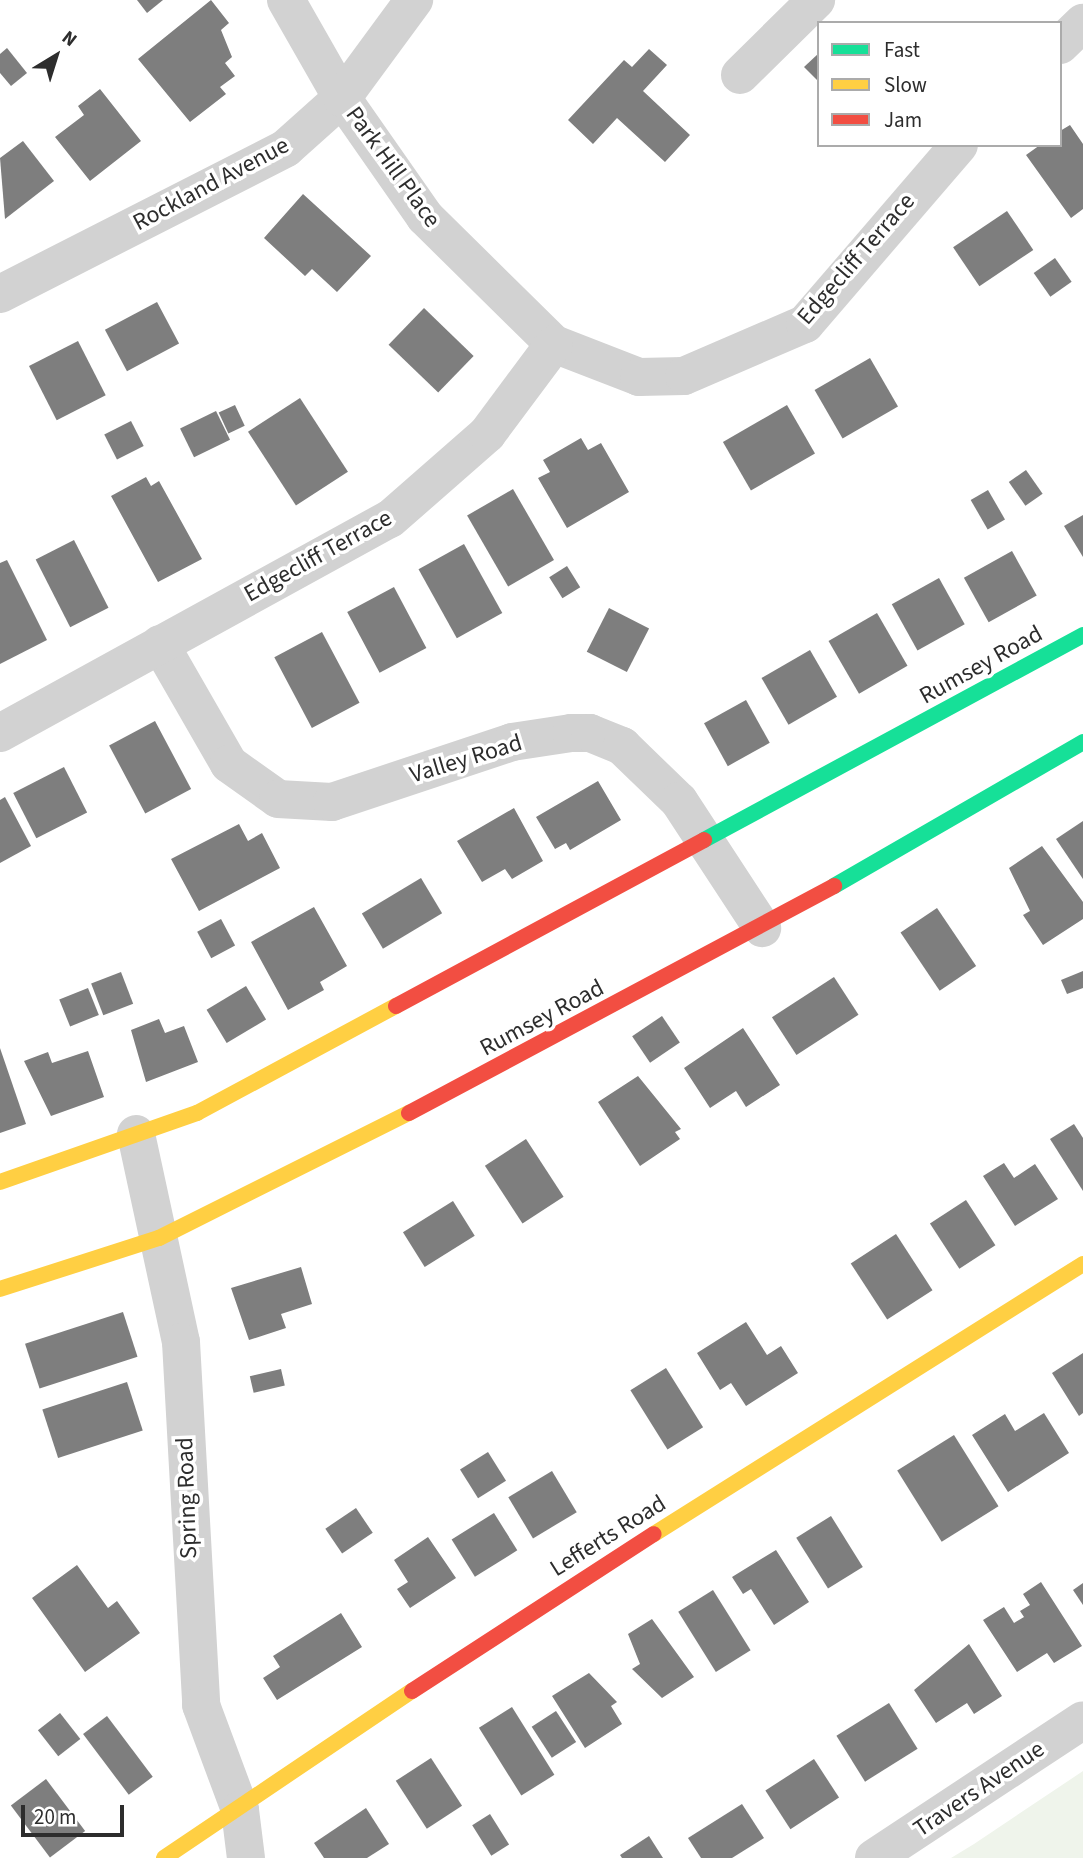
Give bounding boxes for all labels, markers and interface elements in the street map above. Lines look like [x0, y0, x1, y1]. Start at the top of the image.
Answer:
north arrow [21, 21, 91, 91]
legend [817, 21, 1062, 147]
text: N [56, 25, 83, 54]
text: Fast [884, 35, 920, 65]
text: Slow [884, 70, 927, 100]
street label: Park Hill Place [340, 101, 446, 233]
text: Jam [884, 105, 922, 135]
street label: Rockland Avenue [128, 131, 294, 237]
street label: Edgecliff Terrace [791, 187, 921, 331]
street label: Edgecliff Terrace [239, 503, 397, 609]
street label: Rumsey Road [914, 619, 1048, 711]
street label: Valley Road [406, 728, 526, 790]
street label: Rumsey Road [475, 973, 609, 1063]
street label: Spring Road [170, 1437, 204, 1559]
street label: Lefferts Road [545, 1489, 671, 1583]
street label: Travers Avenue [908, 1735, 1050, 1843]
scale bar [24, 1792, 128, 1836]
text: 20 m [34, 1802, 76, 1832]

